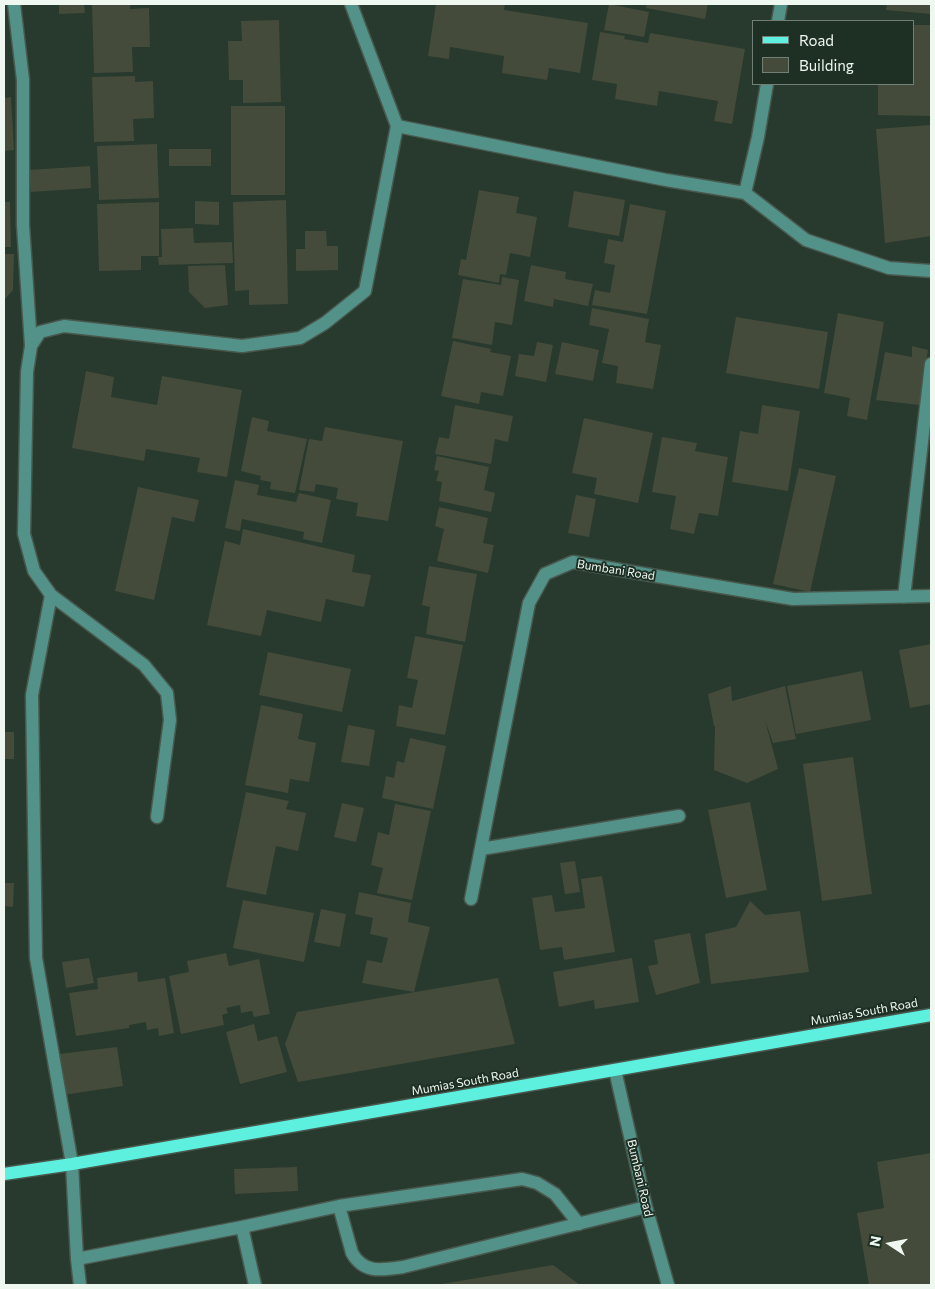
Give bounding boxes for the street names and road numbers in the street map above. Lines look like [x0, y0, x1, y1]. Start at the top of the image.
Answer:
street label: Bumbani Road [576, 557, 656, 583]
street label: Mumias South Road [809, 995, 919, 1029]
street label: Mumias South Road [410, 1065, 520, 1099]
street label: Bumbani Road [624, 1138, 656, 1218]

